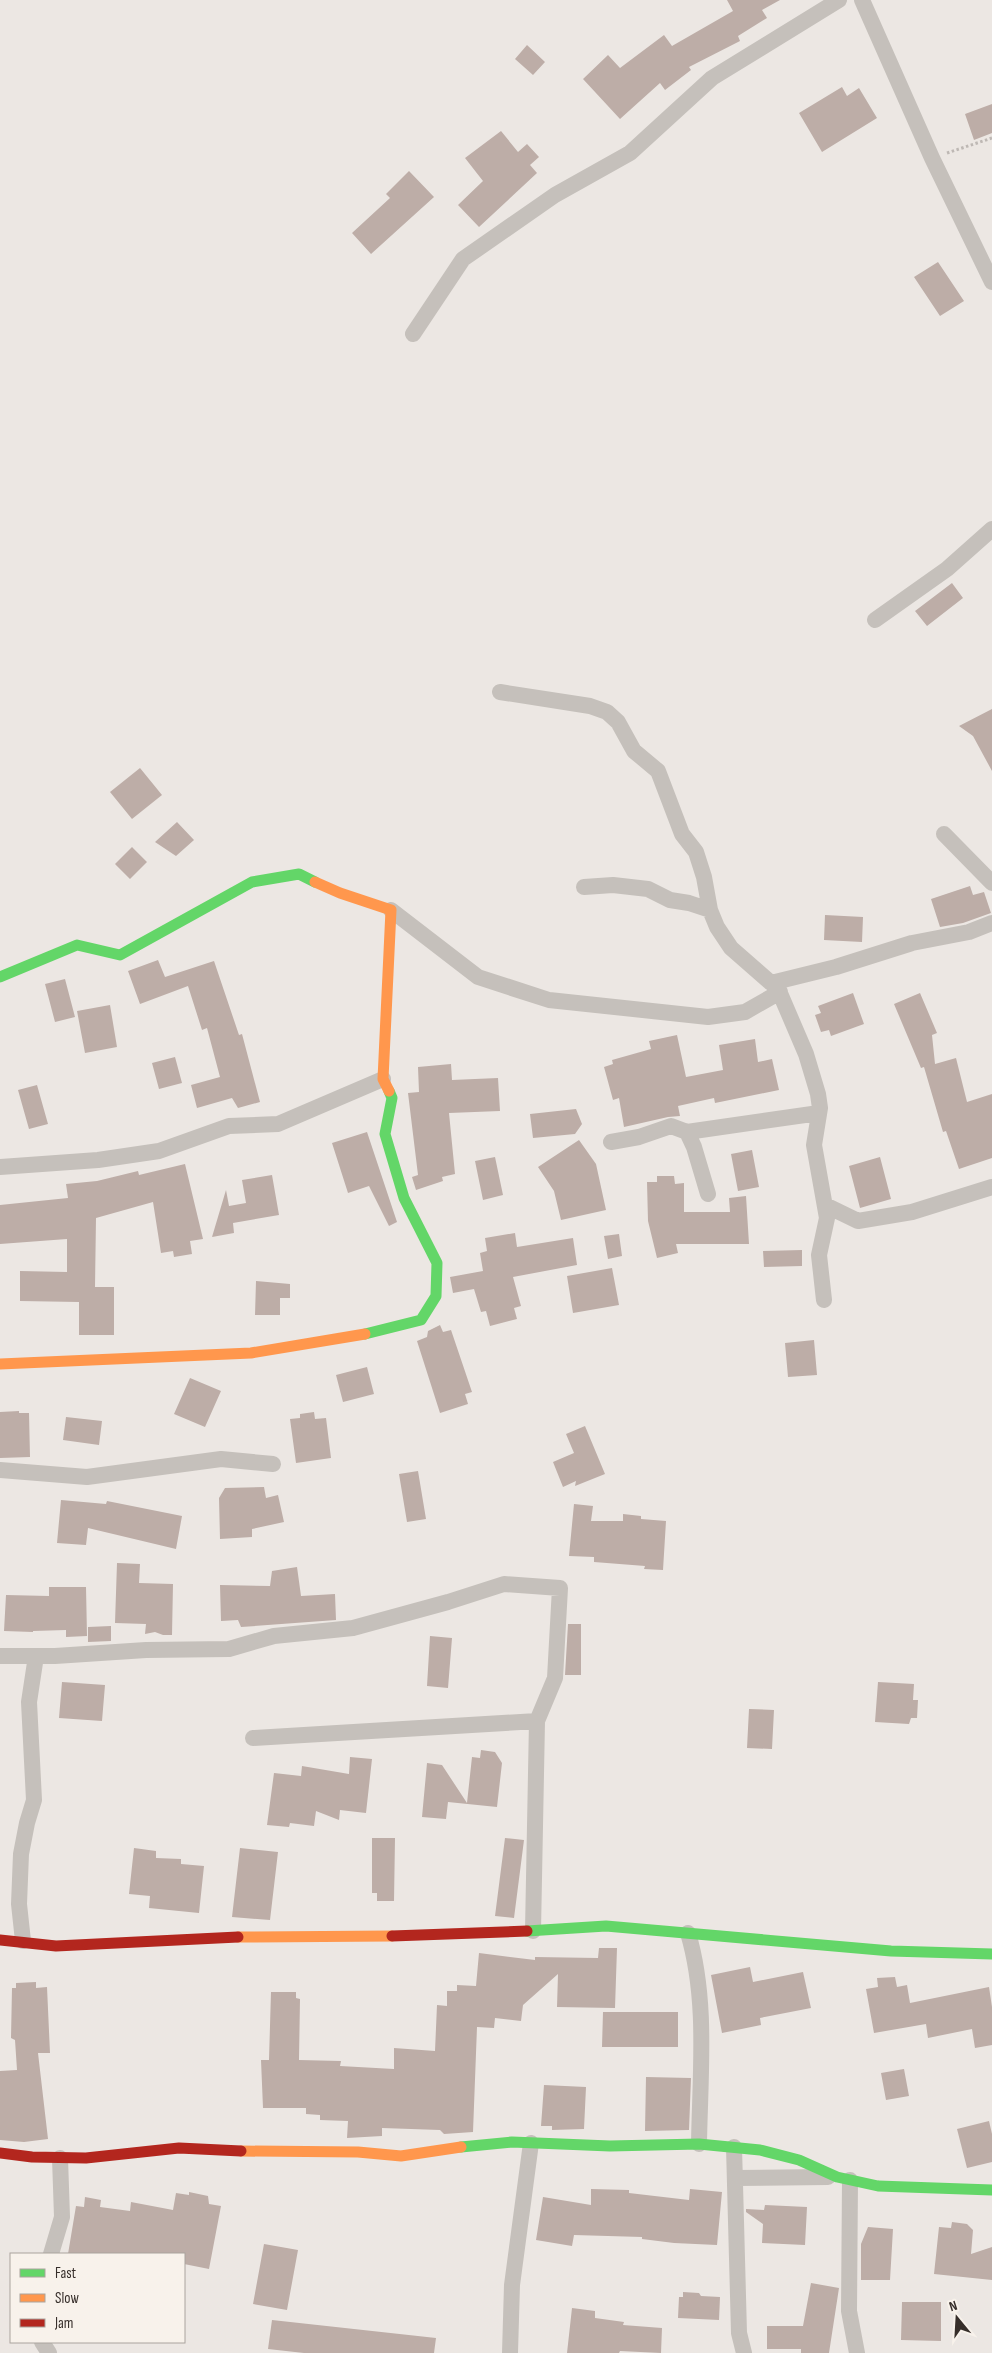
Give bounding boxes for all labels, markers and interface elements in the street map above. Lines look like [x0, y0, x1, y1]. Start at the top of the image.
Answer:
legend [10, 2253, 185, 2343]
text: Fast [55, 2264, 77, 2283]
text: Slow [55, 2289, 79, 2308]
north arrow [932, 2293, 982, 2343]
text: N [947, 2297, 959, 2315]
text: Jam [54, 2314, 73, 2333]

